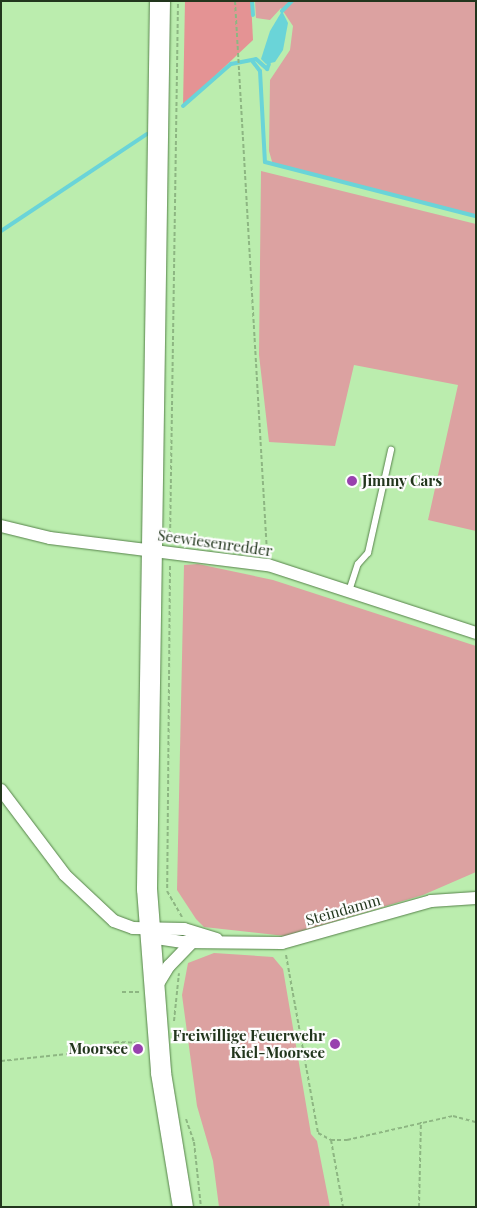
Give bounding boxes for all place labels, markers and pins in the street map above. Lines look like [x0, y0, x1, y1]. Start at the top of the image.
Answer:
place label: Jimmy Cars [362, 472, 443, 490]
marker: Jimmy Cars [346, 475, 358, 487]
place label: Freiwillige Feuerwehr Kiel-Moorsee [172, 1026, 325, 1061]
marker: Freiwillige Feuerwehr Kiel-Moorsee [329, 1038, 341, 1050]
place label: Moorsee [68, 1040, 128, 1058]
marker: Moorsee [132, 1043, 144, 1055]

